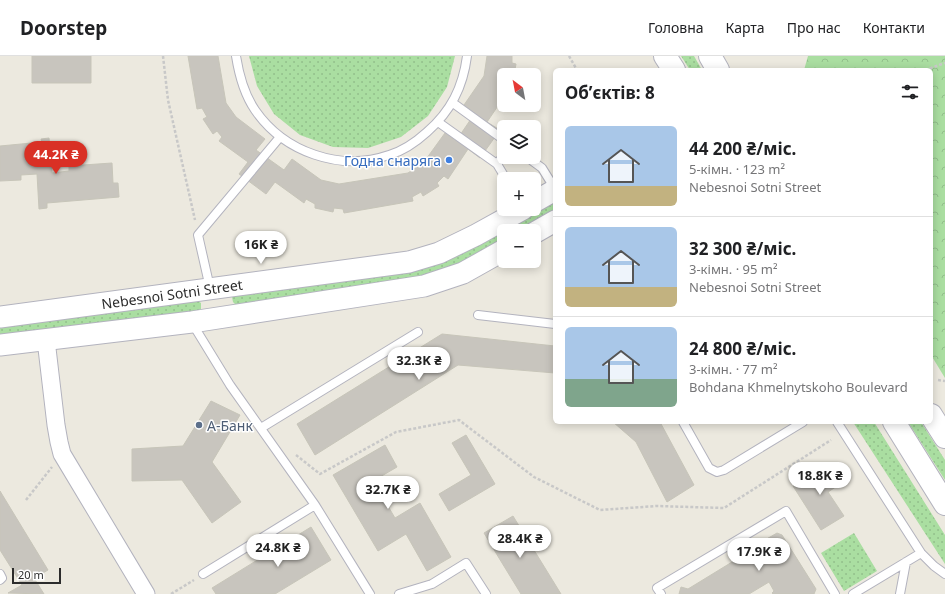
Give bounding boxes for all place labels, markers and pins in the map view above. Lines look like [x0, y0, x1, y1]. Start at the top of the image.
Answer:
pin: 44.2K ₴ [19, 141, 93, 175]
place label: Годна снаряга [344, 151, 441, 170]
marker: Годна снаряга [444, 155, 454, 165]
pin: 16K ₴ [233, 231, 289, 265]
pin: 32.3K ₴ [382, 347, 456, 381]
place label: А-Банк [207, 416, 253, 435]
marker: А-Банк [194, 420, 204, 430]
pin: 18.8K ₴ [783, 462, 857, 496]
pin: 32.7K ₴ [351, 476, 425, 510]
pin: 28.4K ₴ [483, 525, 557, 559]
pin: 24.8K ₴ [241, 534, 315, 568]
pin: 17.9K ₴ [722, 538, 796, 572]

